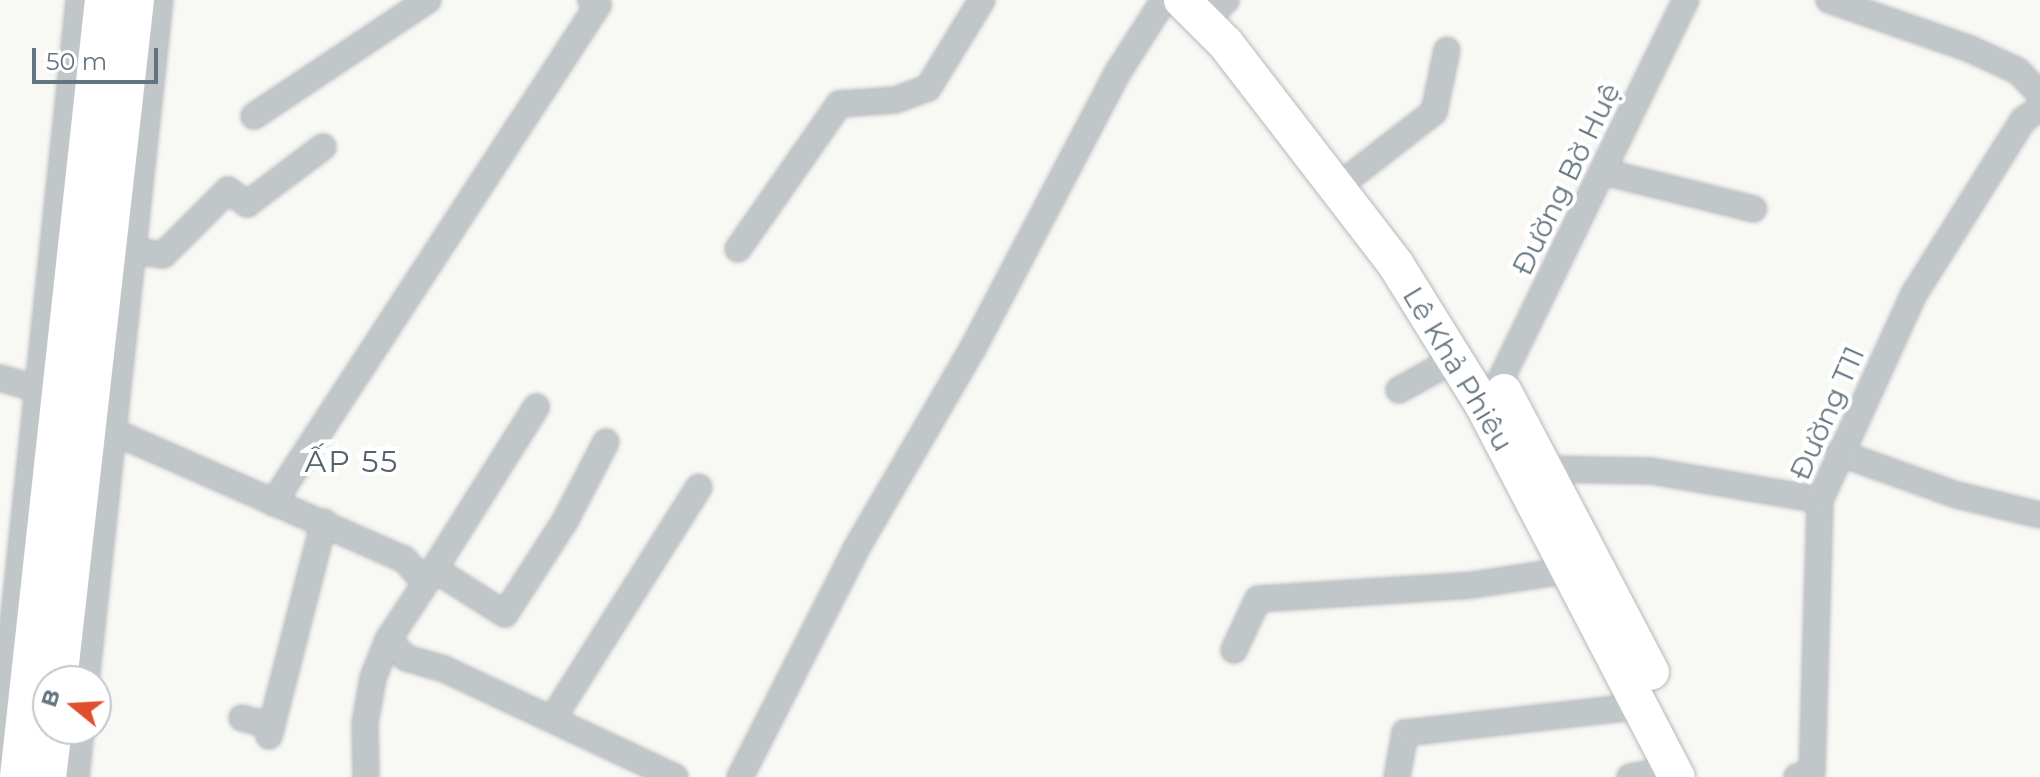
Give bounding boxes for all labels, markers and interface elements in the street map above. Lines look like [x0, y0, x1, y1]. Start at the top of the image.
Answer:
scale bar [36, 32, 162, 82]
text: 50 m [46, 47, 107, 76]
street label: Đường Bờ Huệ [1505, 78, 1627, 280]
street label: Lê Khả Phiêu [1396, 281, 1520, 457]
street label: Đường T11 [1783, 341, 1871, 485]
district label: ẤP 55 [305, 444, 399, 480]
north arrow [32, 665, 112, 745]
text: B [35, 686, 66, 710]

